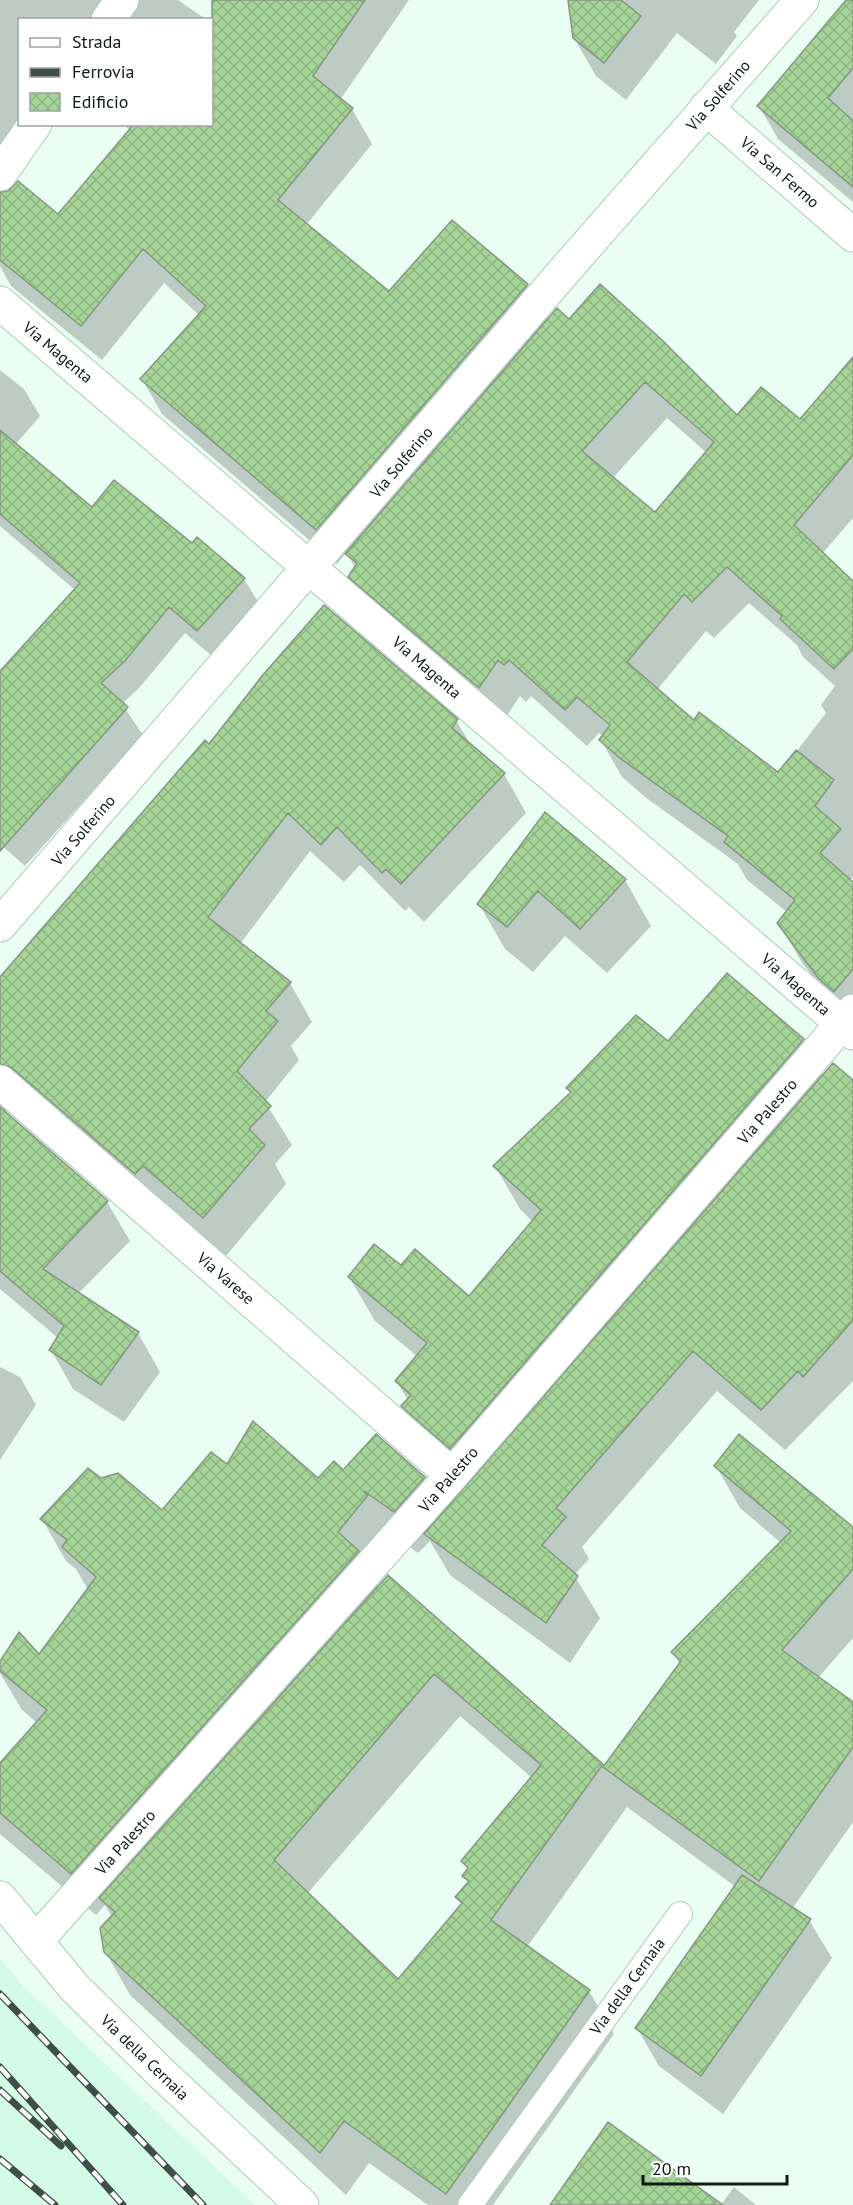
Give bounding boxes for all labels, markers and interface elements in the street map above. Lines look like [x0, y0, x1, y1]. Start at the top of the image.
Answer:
legend [18, 18, 213, 126]
text: Strada [72, 30, 121, 53]
street label: Via Solferino [681, 55, 754, 135]
text: Ferrovia [72, 60, 135, 83]
text: Edificio [72, 90, 128, 113]
street label: Via San Fermo [736, 132, 824, 212]
street label: Via Magenta [18, 316, 97, 387]
street label: Via Solferino [365, 422, 437, 503]
street label: Via Magenta [388, 631, 466, 702]
street label: Via Solferino [46, 790, 119, 870]
street label: Via Magenta [757, 948, 835, 1019]
street label: Via Palestro [732, 1074, 801, 1149]
street label: Via Varese [192, 1247, 259, 1308]
street label: Via Palestro [413, 1442, 482, 1517]
street label: Via Palestro [90, 1805, 159, 1879]
street label: Via della Cernaia [585, 1934, 669, 2039]
street label: Via della Cernaia [96, 2009, 193, 2104]
scale bar [643, 2148, 787, 2186]
text: 20 m [652, 2157, 691, 2180]

